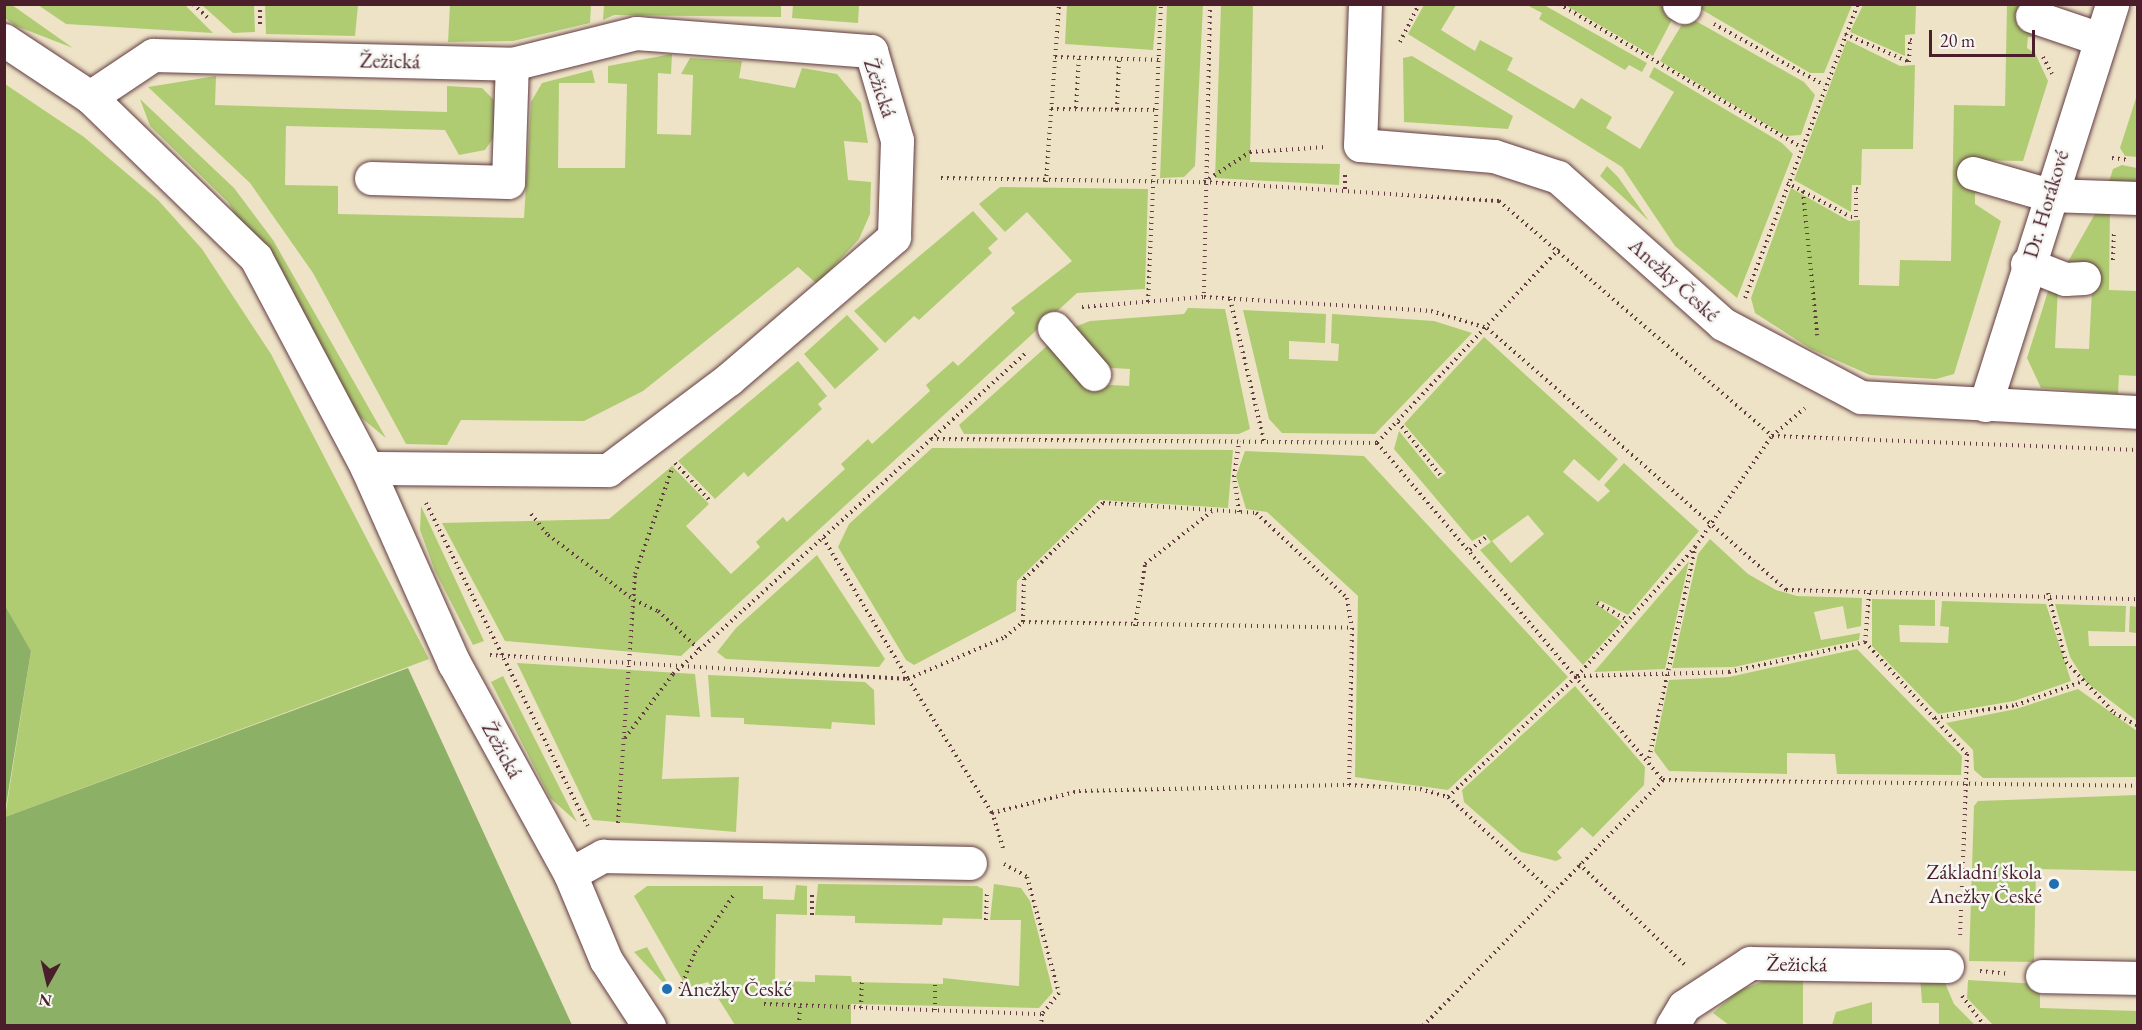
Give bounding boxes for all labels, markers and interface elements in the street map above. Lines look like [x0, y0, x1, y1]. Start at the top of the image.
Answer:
scale bar [1932, 18, 2038, 56]
text: 20 m [1940, 29, 1975, 52]
street label: Žežická [359, 48, 421, 74]
street label: Žežická [858, 55, 902, 121]
street label: Dr. Horákové [2018, 147, 2074, 261]
street label: Anežky České [1624, 233, 1724, 327]
street label: Žežická [476, 717, 528, 783]
place label: Základní škola Anežky České [1927, 859, 2042, 909]
marker: Základní škola Anežky České [2047, 877, 2061, 891]
street label: Žežická [1766, 951, 1828, 977]
north arrow [18, 952, 78, 1012]
place label: Anežky České [679, 976, 792, 1002]
marker: Anežky České [660, 982, 674, 996]
text: N [38, 989, 53, 1012]

